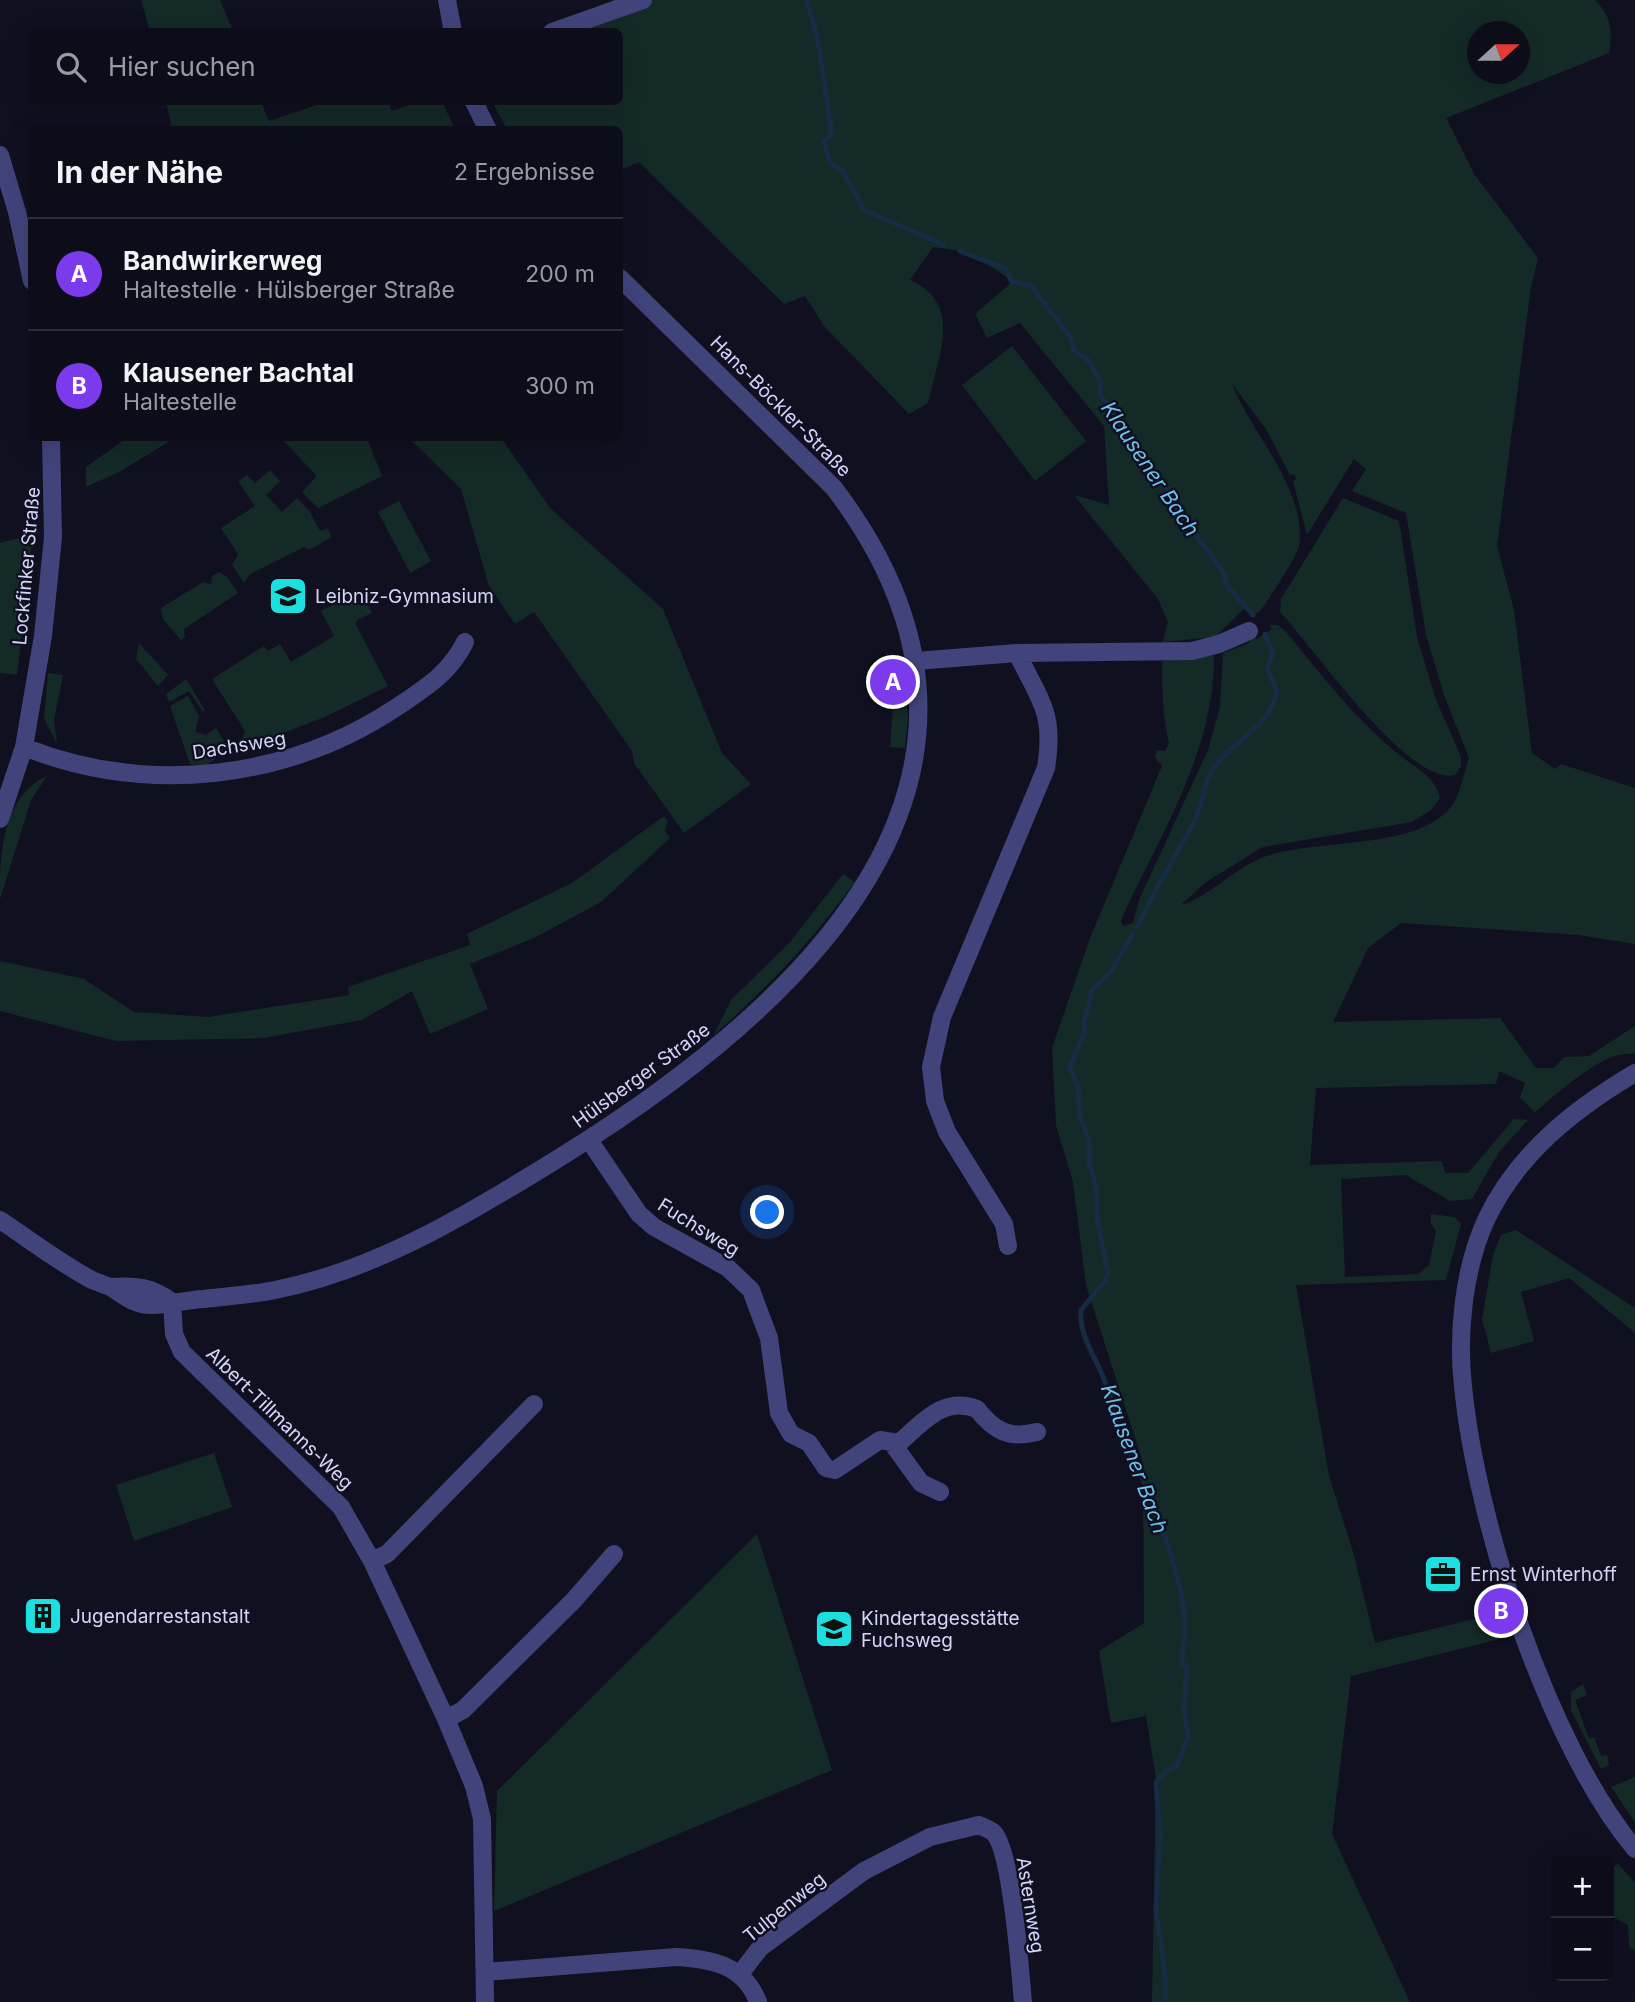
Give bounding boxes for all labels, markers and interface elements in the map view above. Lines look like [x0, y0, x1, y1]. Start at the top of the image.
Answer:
north arrow [1467, 21, 1530, 84]
search box [28, 28, 623, 105]
icon: search [52, 48, 90, 86]
text: Hier suchen [108, 51, 256, 82]
text: In der Nähe [56, 154, 223, 190]
text: 2 Ergebnisse [454, 158, 595, 186]
text: Bandwirkerweg [123, 245, 322, 276]
text: A [70, 260, 88, 288]
text: 200 m [525, 260, 595, 288]
text: Haltestelle · Hülsberger Straße [123, 276, 455, 304]
street label: Hans-Böckler-Straße [705, 331, 856, 482]
text: Klausener Bachtal [123, 357, 354, 388]
text: B [71, 372, 87, 400]
text: 300 m [525, 372, 595, 400]
text: Haltestelle [123, 388, 237, 416]
water label: Klausener Bach [1096, 397, 1205, 541]
street label: Lockfinker Straße [8, 486, 45, 646]
school or university icon: Leibniz-Gymnasium [267, 575, 309, 617]
place label: Leibniz-Gymnasium [315, 585, 494, 608]
pin: A [870, 656, 916, 708]
street label: Dachsweg [191, 727, 288, 764]
street label: Hülsberger Straße [568, 1018, 714, 1133]
street label: Fuchsweg [654, 1193, 744, 1262]
your location [750, 1195, 784, 1229]
street label: Albert-Tillmanns-Weg [201, 1342, 358, 1494]
water label: Klausener Bach [1096, 1381, 1173, 1537]
office icon: Ernst Winterhoff [1422, 1553, 1464, 1595]
place label: Ernst Winterhoff [1470, 1563, 1617, 1586]
pin: B [1478, 1585, 1524, 1637]
building icon: Jugendarrestanstalt [22, 1595, 64, 1637]
place label: Jugendarrestanstalt [70, 1605, 250, 1628]
place label: Kindertagesstätte Fuchsweg [861, 1607, 1020, 1652]
school or university icon: Kindertagesstätte Fuchsweg [813, 1608, 855, 1650]
street label: Asternweg [1012, 1855, 1049, 1955]
map controls [1551, 1855, 1614, 1981]
button: + [1551, 1855, 1614, 1918]
street label: Tulpenweg [739, 1867, 830, 1947]
button: − [1551, 1918, 1614, 1981]

